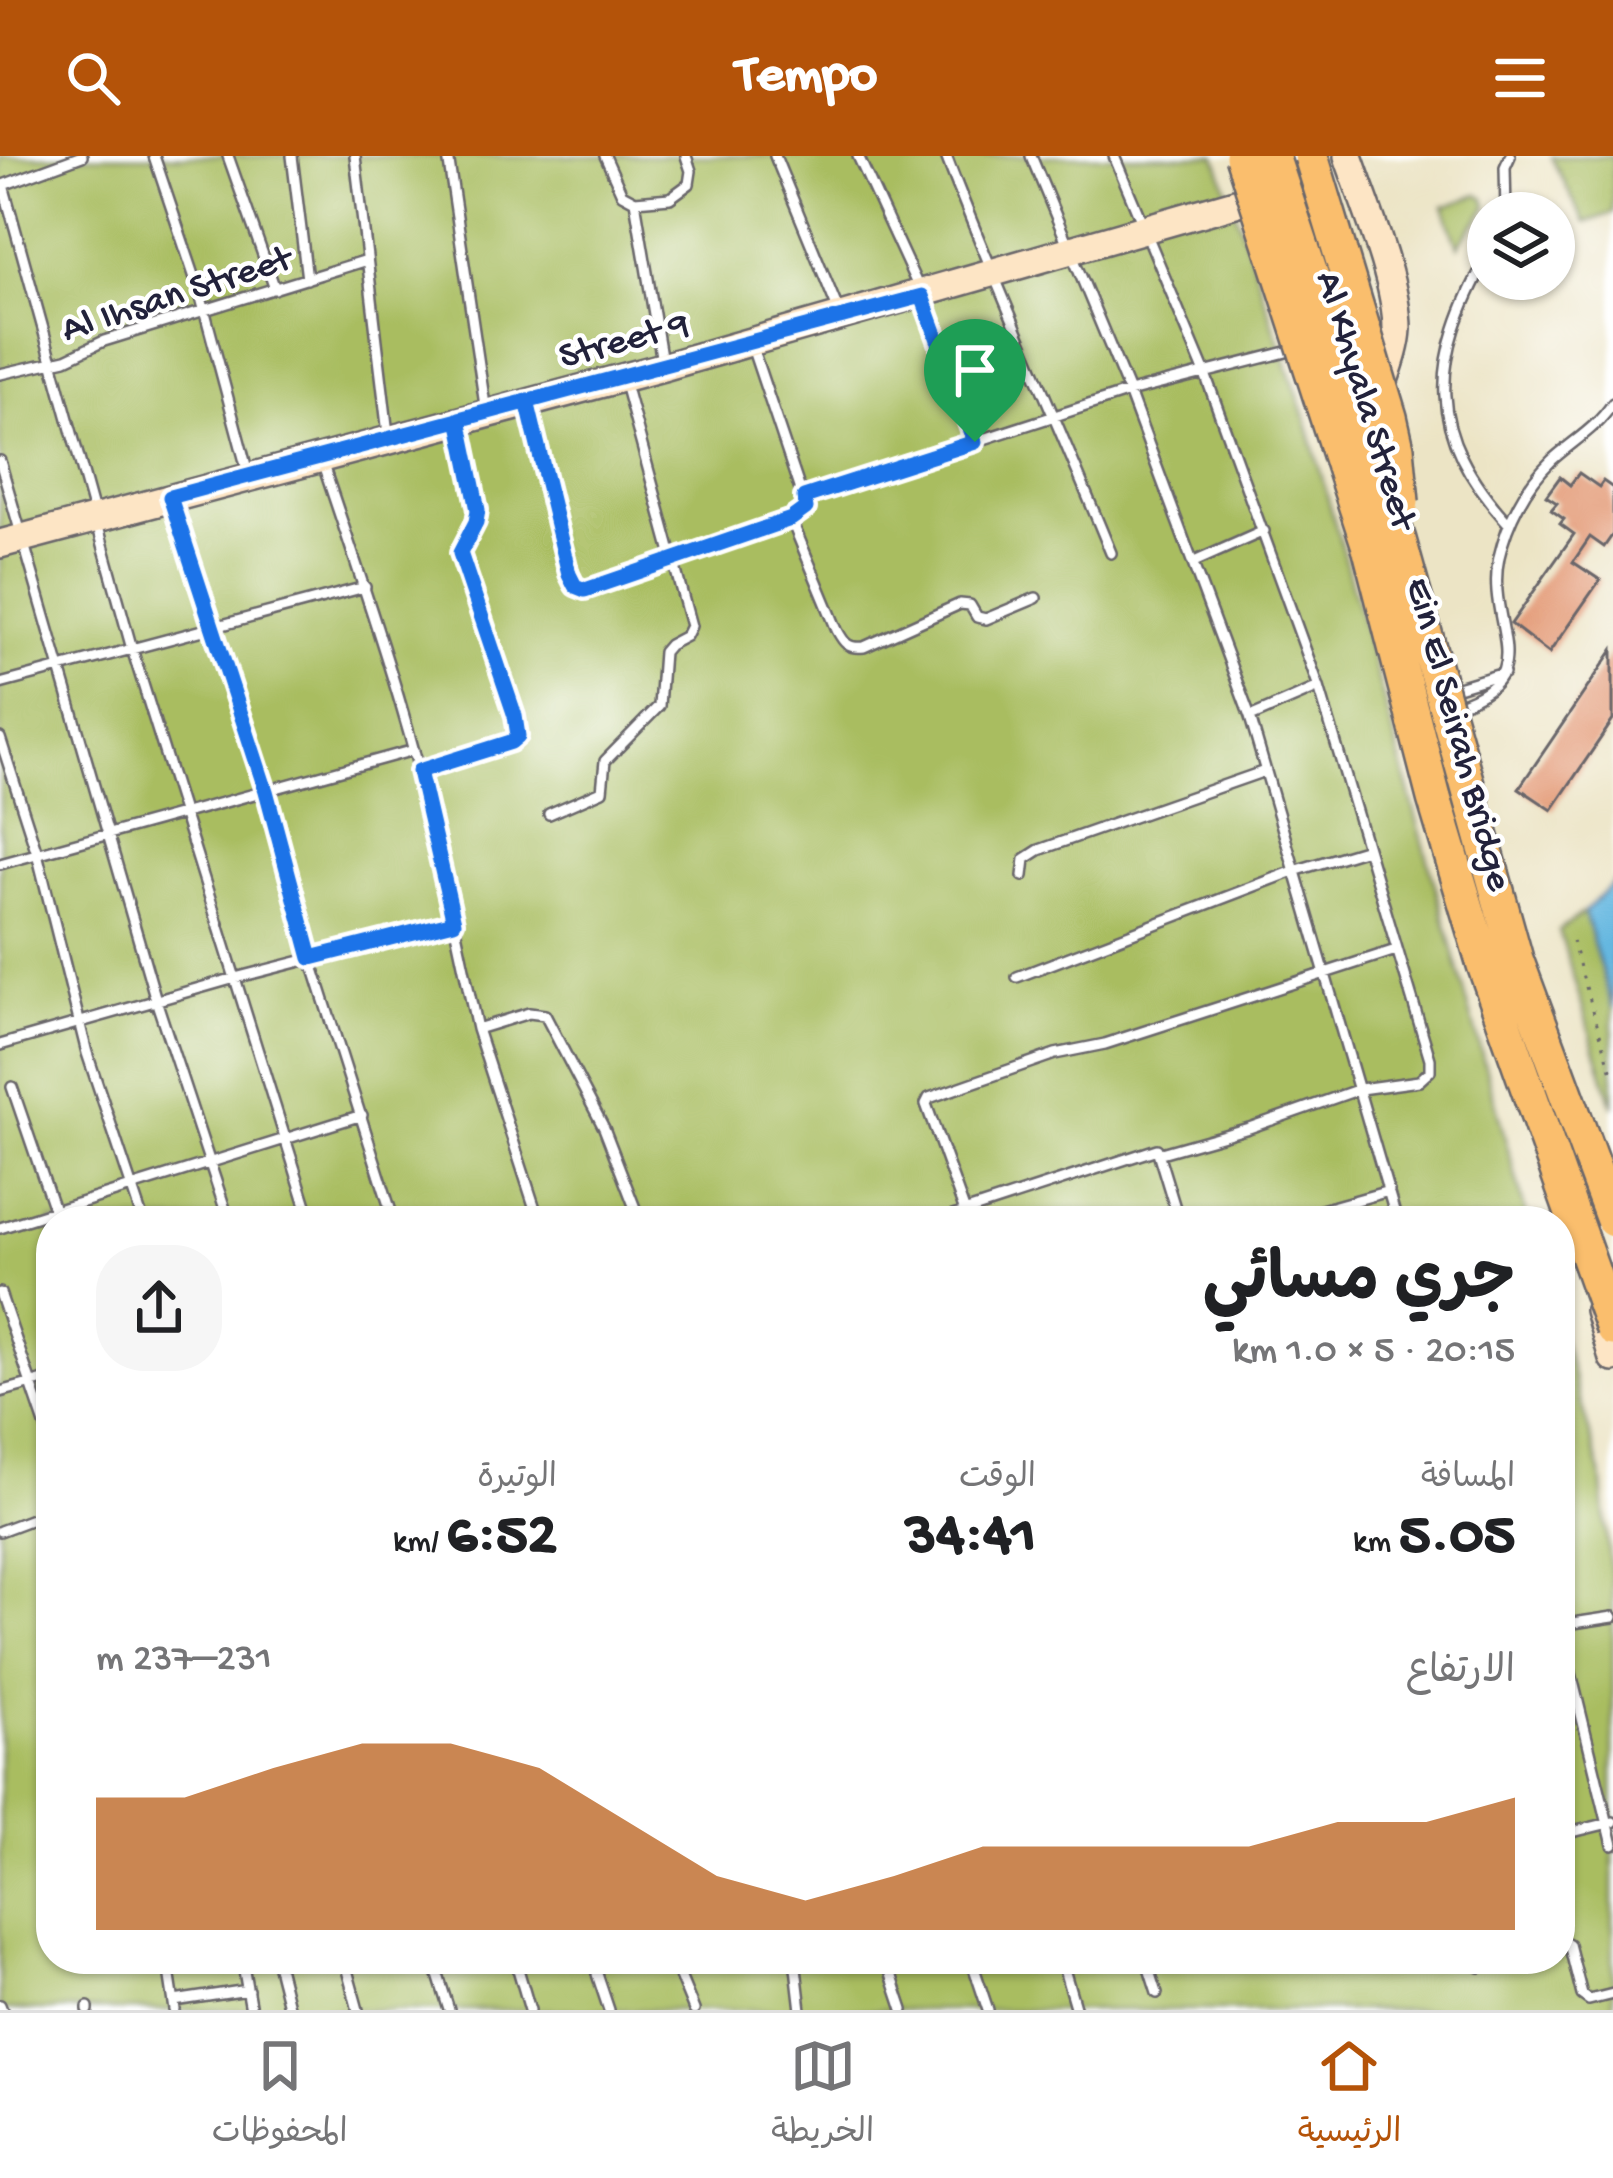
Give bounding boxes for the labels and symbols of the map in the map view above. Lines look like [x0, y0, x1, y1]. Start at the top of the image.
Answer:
street label: Al Ihsan Street [56, 237, 301, 355]
street label: Al Khyala Street [1302, 266, 1425, 539]
street label: Street 9 [555, 303, 695, 382]
pin [924, 319, 1026, 442]
street label: Ein El Seirah Bridge [1392, 573, 1520, 897]

